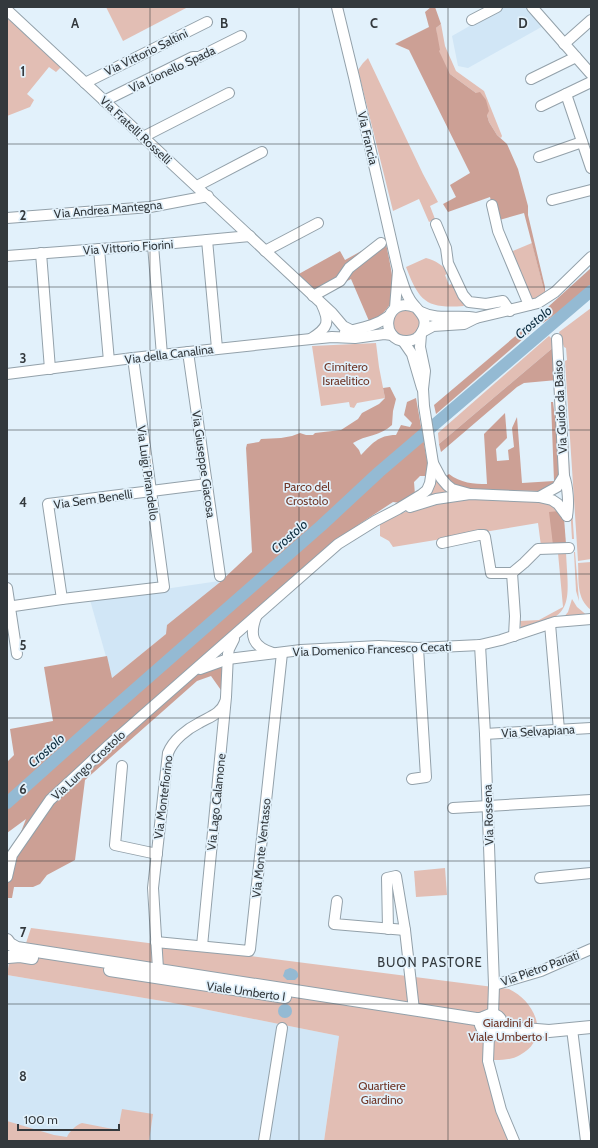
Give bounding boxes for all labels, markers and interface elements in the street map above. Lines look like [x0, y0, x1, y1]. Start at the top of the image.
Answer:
text: A [71, 15, 80, 31]
text: B [220, 15, 228, 31]
text: C [370, 15, 378, 31]
text: D [518, 15, 528, 31]
street label: Via Vittorio Saltini [102, 25, 190, 79]
street label: Via Lionello Spada [126, 42, 218, 96]
text: 1 [21, 63, 25, 79]
street label: Via Fratelli Rosselli [97, 93, 175, 167]
street label: Via Francia [355, 110, 381, 166]
street label: Via Andrea Mantegna [53, 197, 163, 221]
text: 2 [20, 207, 27, 223]
street label: Via Vittorio Fiorini [82, 236, 174, 258]
water label: Crostolo [511, 302, 555, 342]
street label: Via della Canalina [124, 341, 214, 367]
text: 3 [19, 350, 27, 366]
park label: Cimitero Israelitico [322, 359, 370, 388]
street label: Via Guido da Baiso [550, 359, 570, 454]
street label: Via Giuseppe Giacosa [189, 409, 219, 519]
street label: Via Luigi Pirandello [134, 425, 162, 522]
park label: Parco del Crostolo [284, 479, 330, 508]
street label: Via Sem Benelli [53, 486, 133, 512]
text: 4 [19, 494, 27, 510]
water label: Crostolo [267, 516, 311, 556]
text: 5 [20, 637, 27, 653]
street label: Via Domenico Francesco Cecati [292, 639, 452, 659]
street label: Via Selvapiana [501, 722, 575, 740]
street label: Via Lungo Crostolo [48, 727, 128, 803]
water label: Crostolo [24, 730, 68, 770]
street label: Via Lago Calamone [203, 753, 229, 851]
street label: Via Montefiorino [150, 754, 176, 840]
text: 6 [19, 781, 27, 797]
street label: Via Rossena [479, 784, 497, 846]
street label: Via Monte Ventasso [248, 797, 274, 899]
text: 7 [20, 924, 27, 940]
street label: Via Pietro Pariati [499, 947, 581, 989]
district label: BUON PASTORE [377, 954, 483, 970]
street label: Viale Umberto I [205, 978, 287, 1004]
park label: Giardini di Viale Umberto I [468, 1015, 548, 1044]
text: 8 [19, 1068, 27, 1084]
park label: Quartiere Giardino [358, 1078, 406, 1107]
scale bar [18, 1106, 119, 1132]
text: 100 m [24, 1112, 58, 1127]

